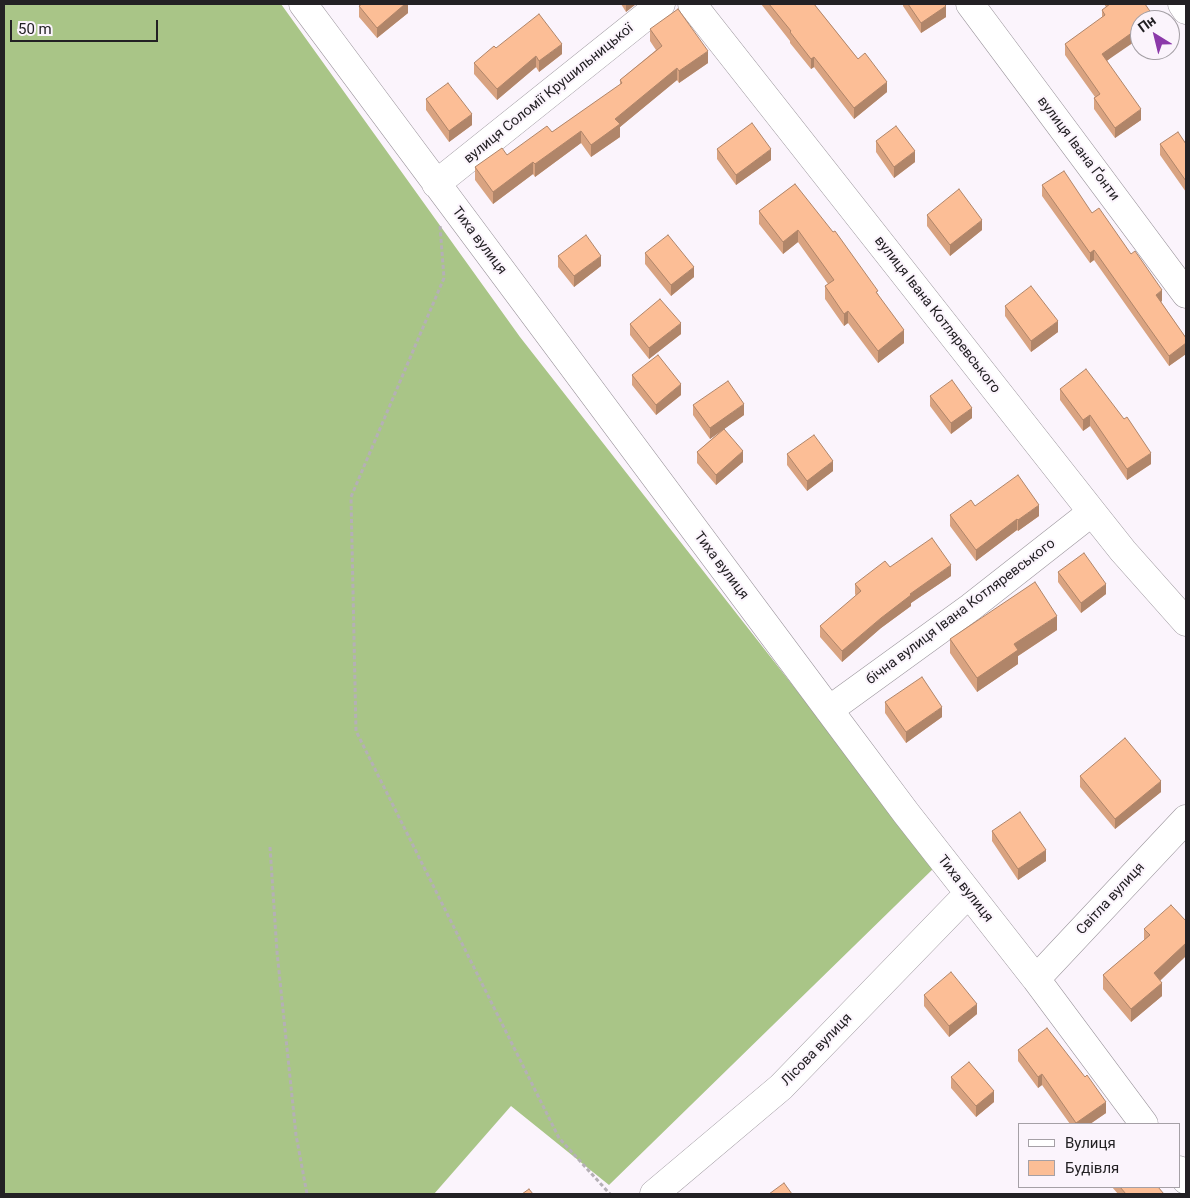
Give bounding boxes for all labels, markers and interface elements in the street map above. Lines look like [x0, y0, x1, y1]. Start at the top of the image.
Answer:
scale bar [12, 10, 160, 42]
north arrow [1130, 10, 1180, 60]
text: Пн [1135, 12, 1159, 35]
text: 50 m [18, 20, 52, 38]
street label: вулиця Соломії Крушильницької [461, 20, 637, 168]
street label: вулиця Івана Ґонти [1033, 94, 1123, 204]
street label: Тиха вулиця [448, 204, 510, 278]
street label: вулиця Івана Котляревського [870, 233, 1004, 397]
street label: Тиха вулиця [690, 529, 752, 603]
street label: бічна вулиця Івана Котляревського [863, 535, 1059, 689]
street label: Тиха вулиця [934, 852, 996, 926]
street label: Світла вулиця [1073, 859, 1149, 939]
street label: Лісова вулиця [778, 1010, 856, 1090]
legend [1018, 1123, 1180, 1188]
text: Вулиця [1065, 1134, 1116, 1152]
text: Будівля [1065, 1159, 1119, 1177]

